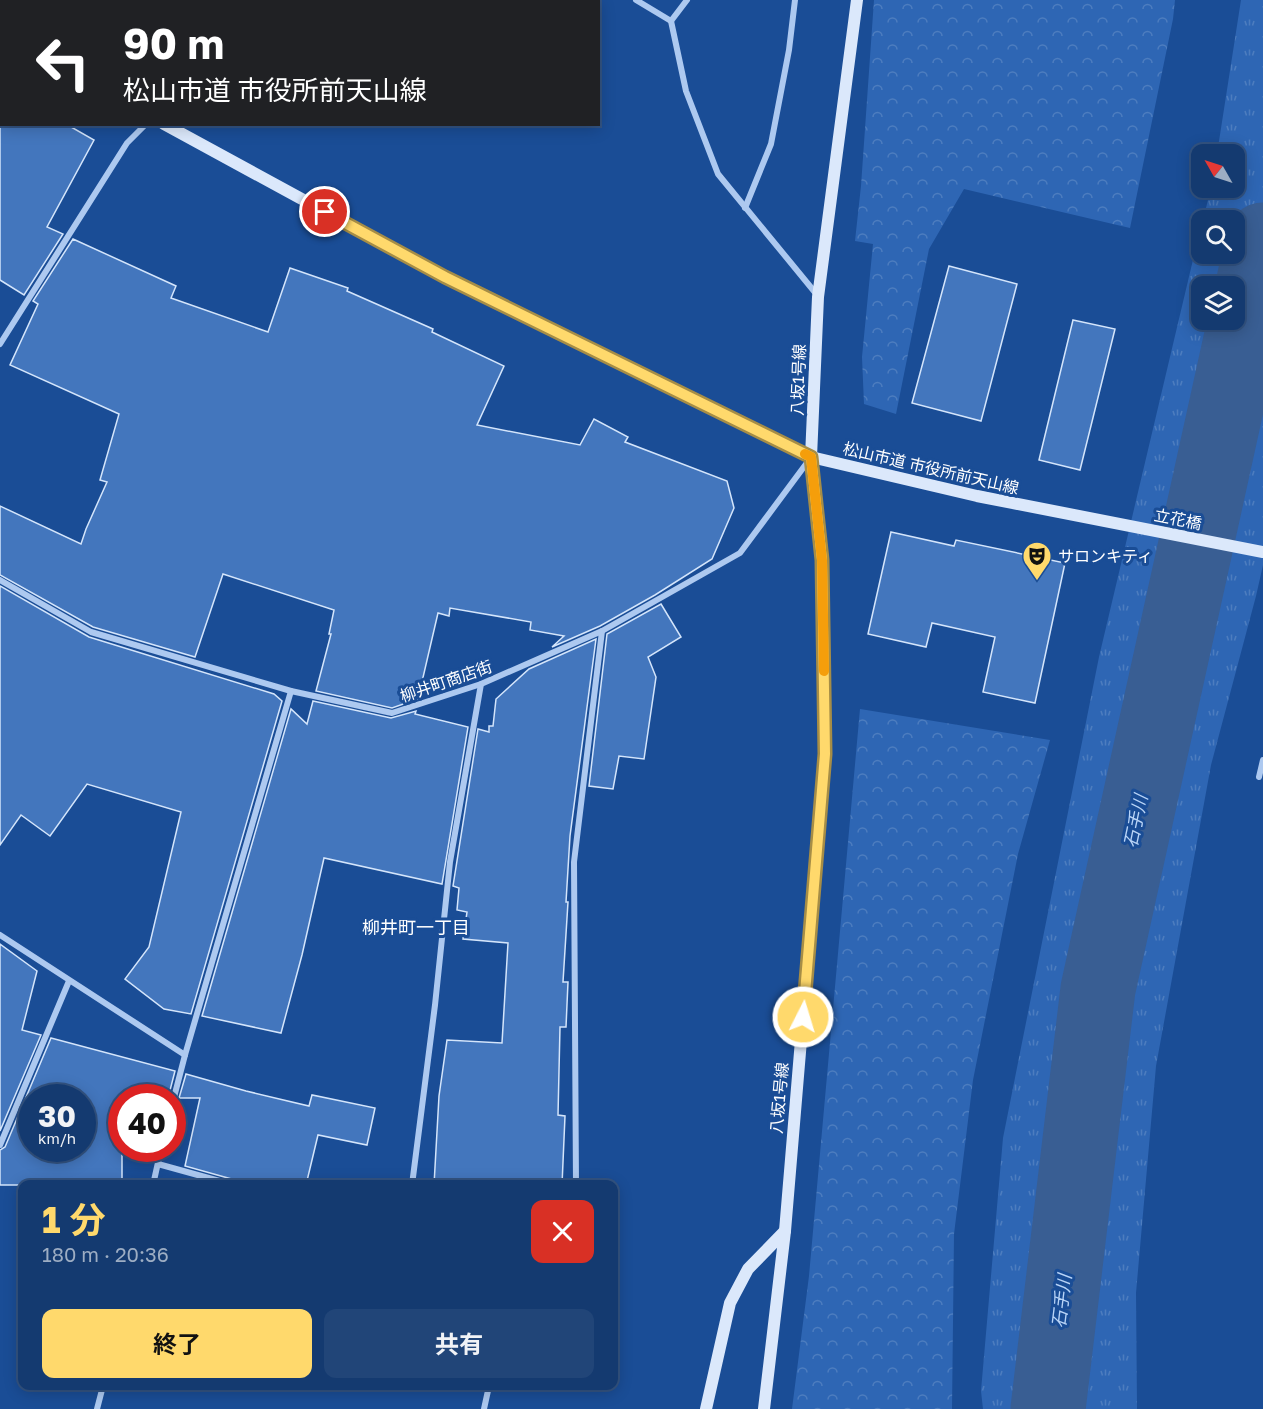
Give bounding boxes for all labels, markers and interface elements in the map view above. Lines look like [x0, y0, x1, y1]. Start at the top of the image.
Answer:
text: 90 m [123, 18, 224, 68]
icon: left [24, 24, 102, 102]
text: 松山市道 市役所前天山線 [123, 74, 427, 106]
north arrow [1191, 144, 1245, 198]
map controls [1191, 144, 1245, 330]
pin [299, 186, 350, 237]
icon: arrive [308, 195, 341, 228]
button: search [1191, 210, 1245, 264]
button: layers [1191, 276, 1245, 330]
street label: 八坂1号線 [787, 344, 809, 416]
street label: 松山市道 市役所前天山線 [841, 438, 1021, 498]
street label: 立花橋 [1153, 505, 1203, 533]
theatre icon: サロンキティ [1021, 540, 1053, 582]
place label: サロンキティ [1058, 546, 1153, 566]
street label: 柳井町商店街 [397, 656, 495, 706]
water label: 石手川 [1119, 790, 1152, 850]
district label: 柳井町一丁目 [362, 916, 470, 938]
position arrow [771, 985, 835, 1049]
street label: 八坂1号線 [766, 1061, 792, 1135]
speed limit sign: 40 [108, 1084, 186, 1162]
text: 30 [38, 1098, 76, 1134]
text: km/h [38, 1129, 76, 1147]
text: 1 分 [42, 1198, 106, 1241]
button: close [531, 1200, 594, 1263]
text: 180 m · 20:36 [42, 1242, 169, 1266]
water label: 石手川 [1047, 1271, 1075, 1329]
button: 終了 [42, 1309, 312, 1378]
button: 共有 [324, 1309, 594, 1378]

